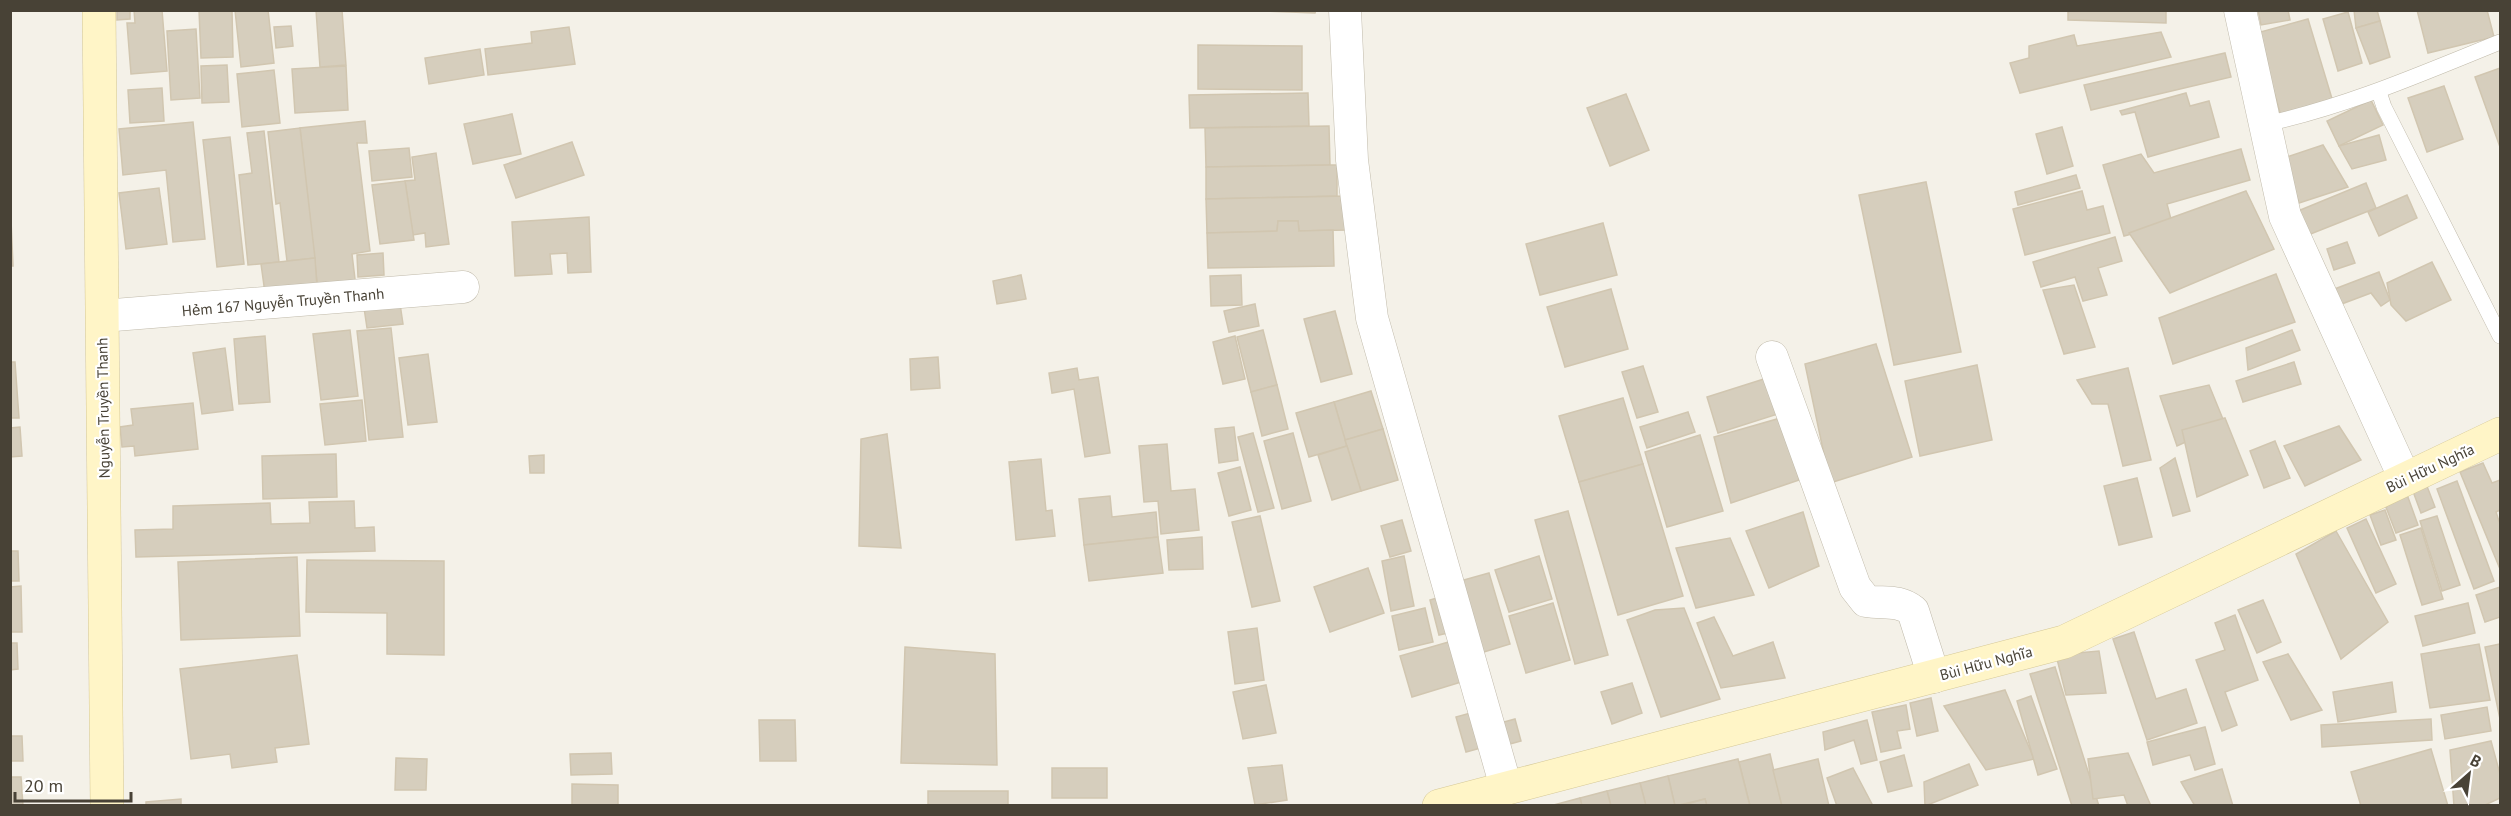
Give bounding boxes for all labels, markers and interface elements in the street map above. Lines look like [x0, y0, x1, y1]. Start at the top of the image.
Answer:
street label: Hẻm 167 Nguyễn Truyền Thanh [181, 284, 385, 320]
street label: Nguyễn Truyền Thanh [92, 337, 114, 479]
street label: Bùi Hữu Nghĩa [2383, 439, 2477, 497]
street label: Bùi Hữu Nghĩa [1938, 642, 2034, 684]
north arrow [2439, 744, 2499, 804]
text: B [2467, 750, 2485, 772]
scale bar [15, 765, 130, 803]
text: 20 m [24, 774, 63, 797]

